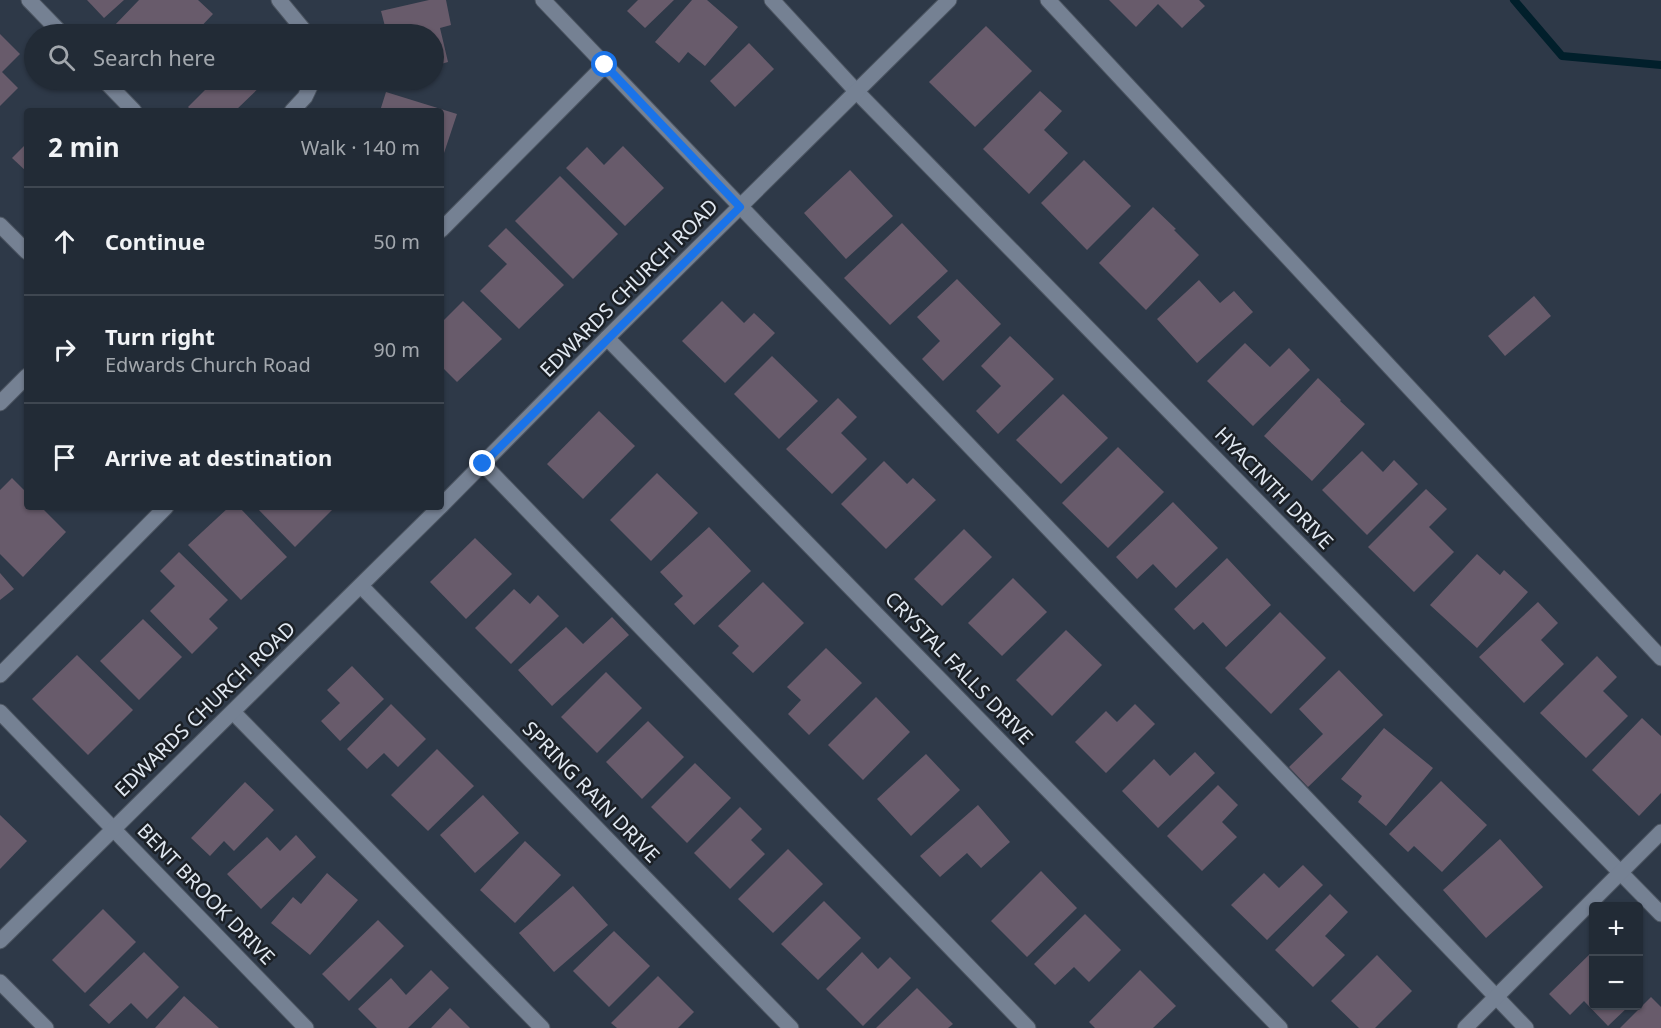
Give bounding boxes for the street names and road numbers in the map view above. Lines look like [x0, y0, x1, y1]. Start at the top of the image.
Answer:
street label: EDWARDS CHURCH ROAD [534, 193, 724, 383]
street label: HYACINTH DRIVE [1209, 421, 1340, 555]
street label: CRYSTAL FALLS DRIVE [879, 585, 1039, 750]
street label: EDWARDS CHURCH ROAD [108, 615, 301, 802]
street label: SPRING RAIN DRIVE [517, 715, 666, 868]
street label: BENT BROOK DRIVE [132, 817, 281, 970]

